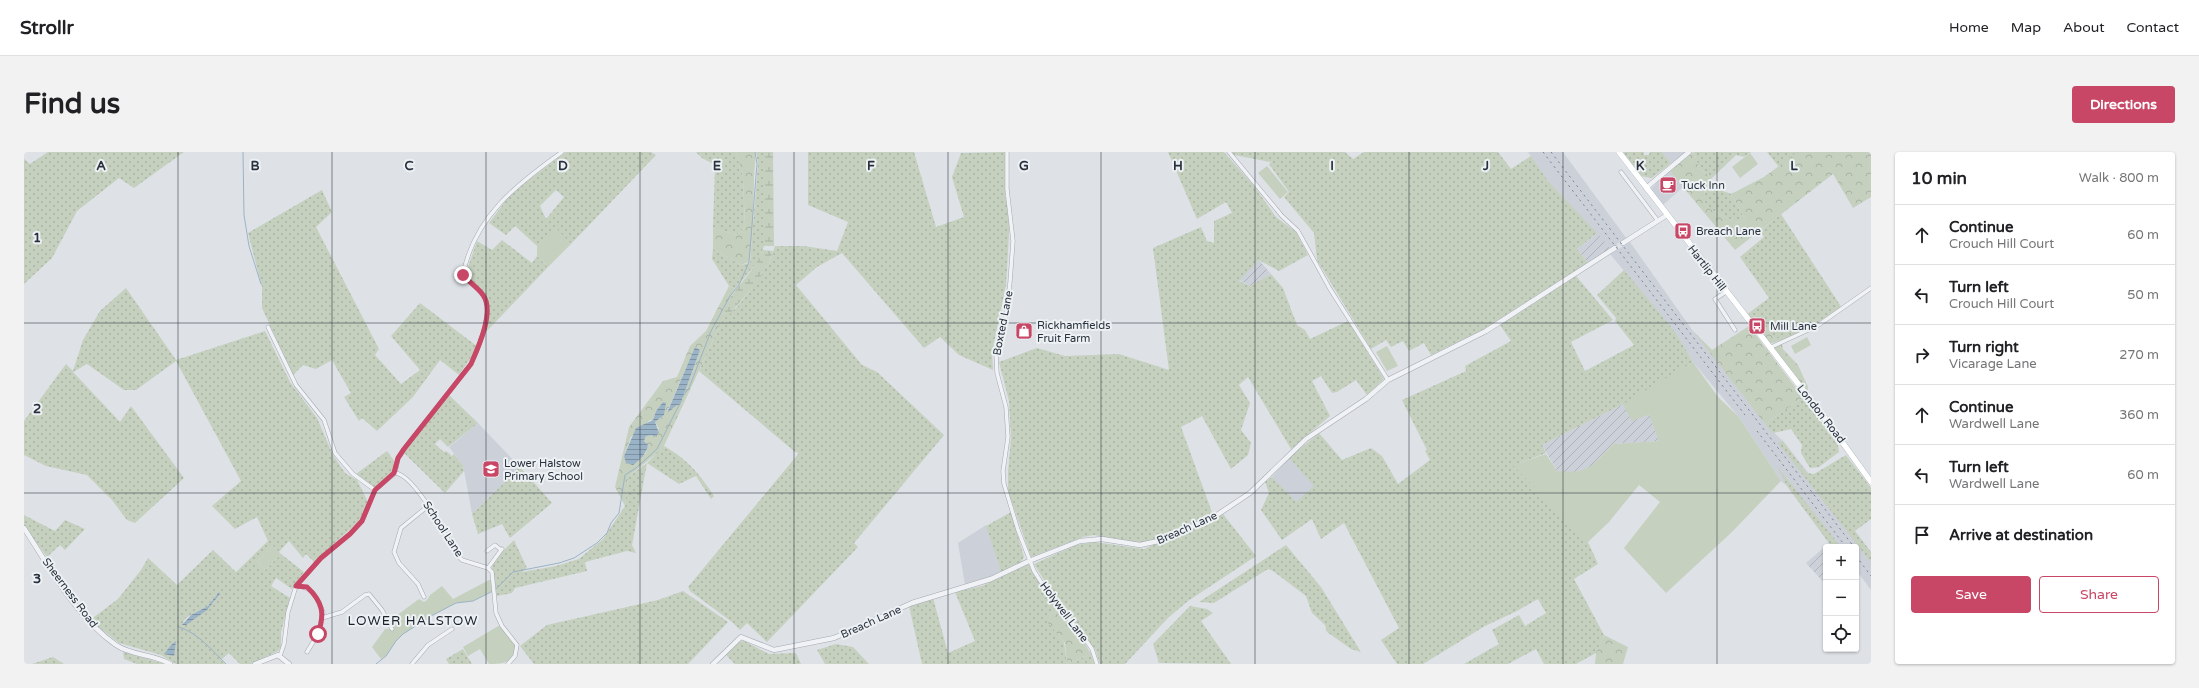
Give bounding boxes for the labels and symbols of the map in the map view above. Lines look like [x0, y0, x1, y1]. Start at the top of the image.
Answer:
text: A [96, 158, 106, 174]
text: B [250, 158, 260, 174]
text: C [404, 158, 414, 174]
text: D [558, 158, 568, 174]
text: E [713, 158, 721, 174]
text: F [867, 158, 875, 174]
text: G [1019, 158, 1029, 174]
text: H [1173, 158, 1183, 174]
text: I [1330, 158, 1334, 174]
text: J [1482, 158, 1489, 174]
text: K [1636, 158, 1645, 174]
text: L [1790, 158, 1798, 174]
cafe icon: Tuck Inn [1658, 175, 1678, 195]
place label: Tuck Inn [1681, 179, 1725, 192]
bus stop icon: Breach Lane [1673, 221, 1693, 241]
place label: Breach Lane [1696, 225, 1761, 238]
text: 1 [33, 230, 41, 246]
street label: Hartlip Hill [1685, 242, 1729, 294]
route end [454, 266, 472, 284]
street label: Boxted Lane [990, 290, 1016, 356]
bus stop icon: Mill Lane [1747, 316, 1767, 336]
place label: Rickhamfields Fruit Farm [1037, 319, 1110, 345]
place label: Mill Lane [1770, 320, 1817, 333]
shop icon: Rickhamfields Fruit Farm [1014, 321, 1034, 341]
street label: London Road [1794, 382, 1848, 446]
text: 2 [33, 401, 41, 417]
place label: Lower Halstow Primary School [504, 457, 583, 483]
school or university icon: Lower Halstow Primary School [481, 459, 501, 479]
street label: School Lane [420, 499, 466, 559]
street label: Breach Lane [1155, 509, 1219, 547]
street label: Sheerness Road [40, 556, 101, 631]
text: 3 [33, 571, 41, 587]
street label: Holywell Lane [1037, 579, 1091, 645]
street label: Breach Lane [839, 603, 903, 641]
district label: LOWER HALSTOW [348, 613, 478, 629]
route start [309, 625, 327, 643]

